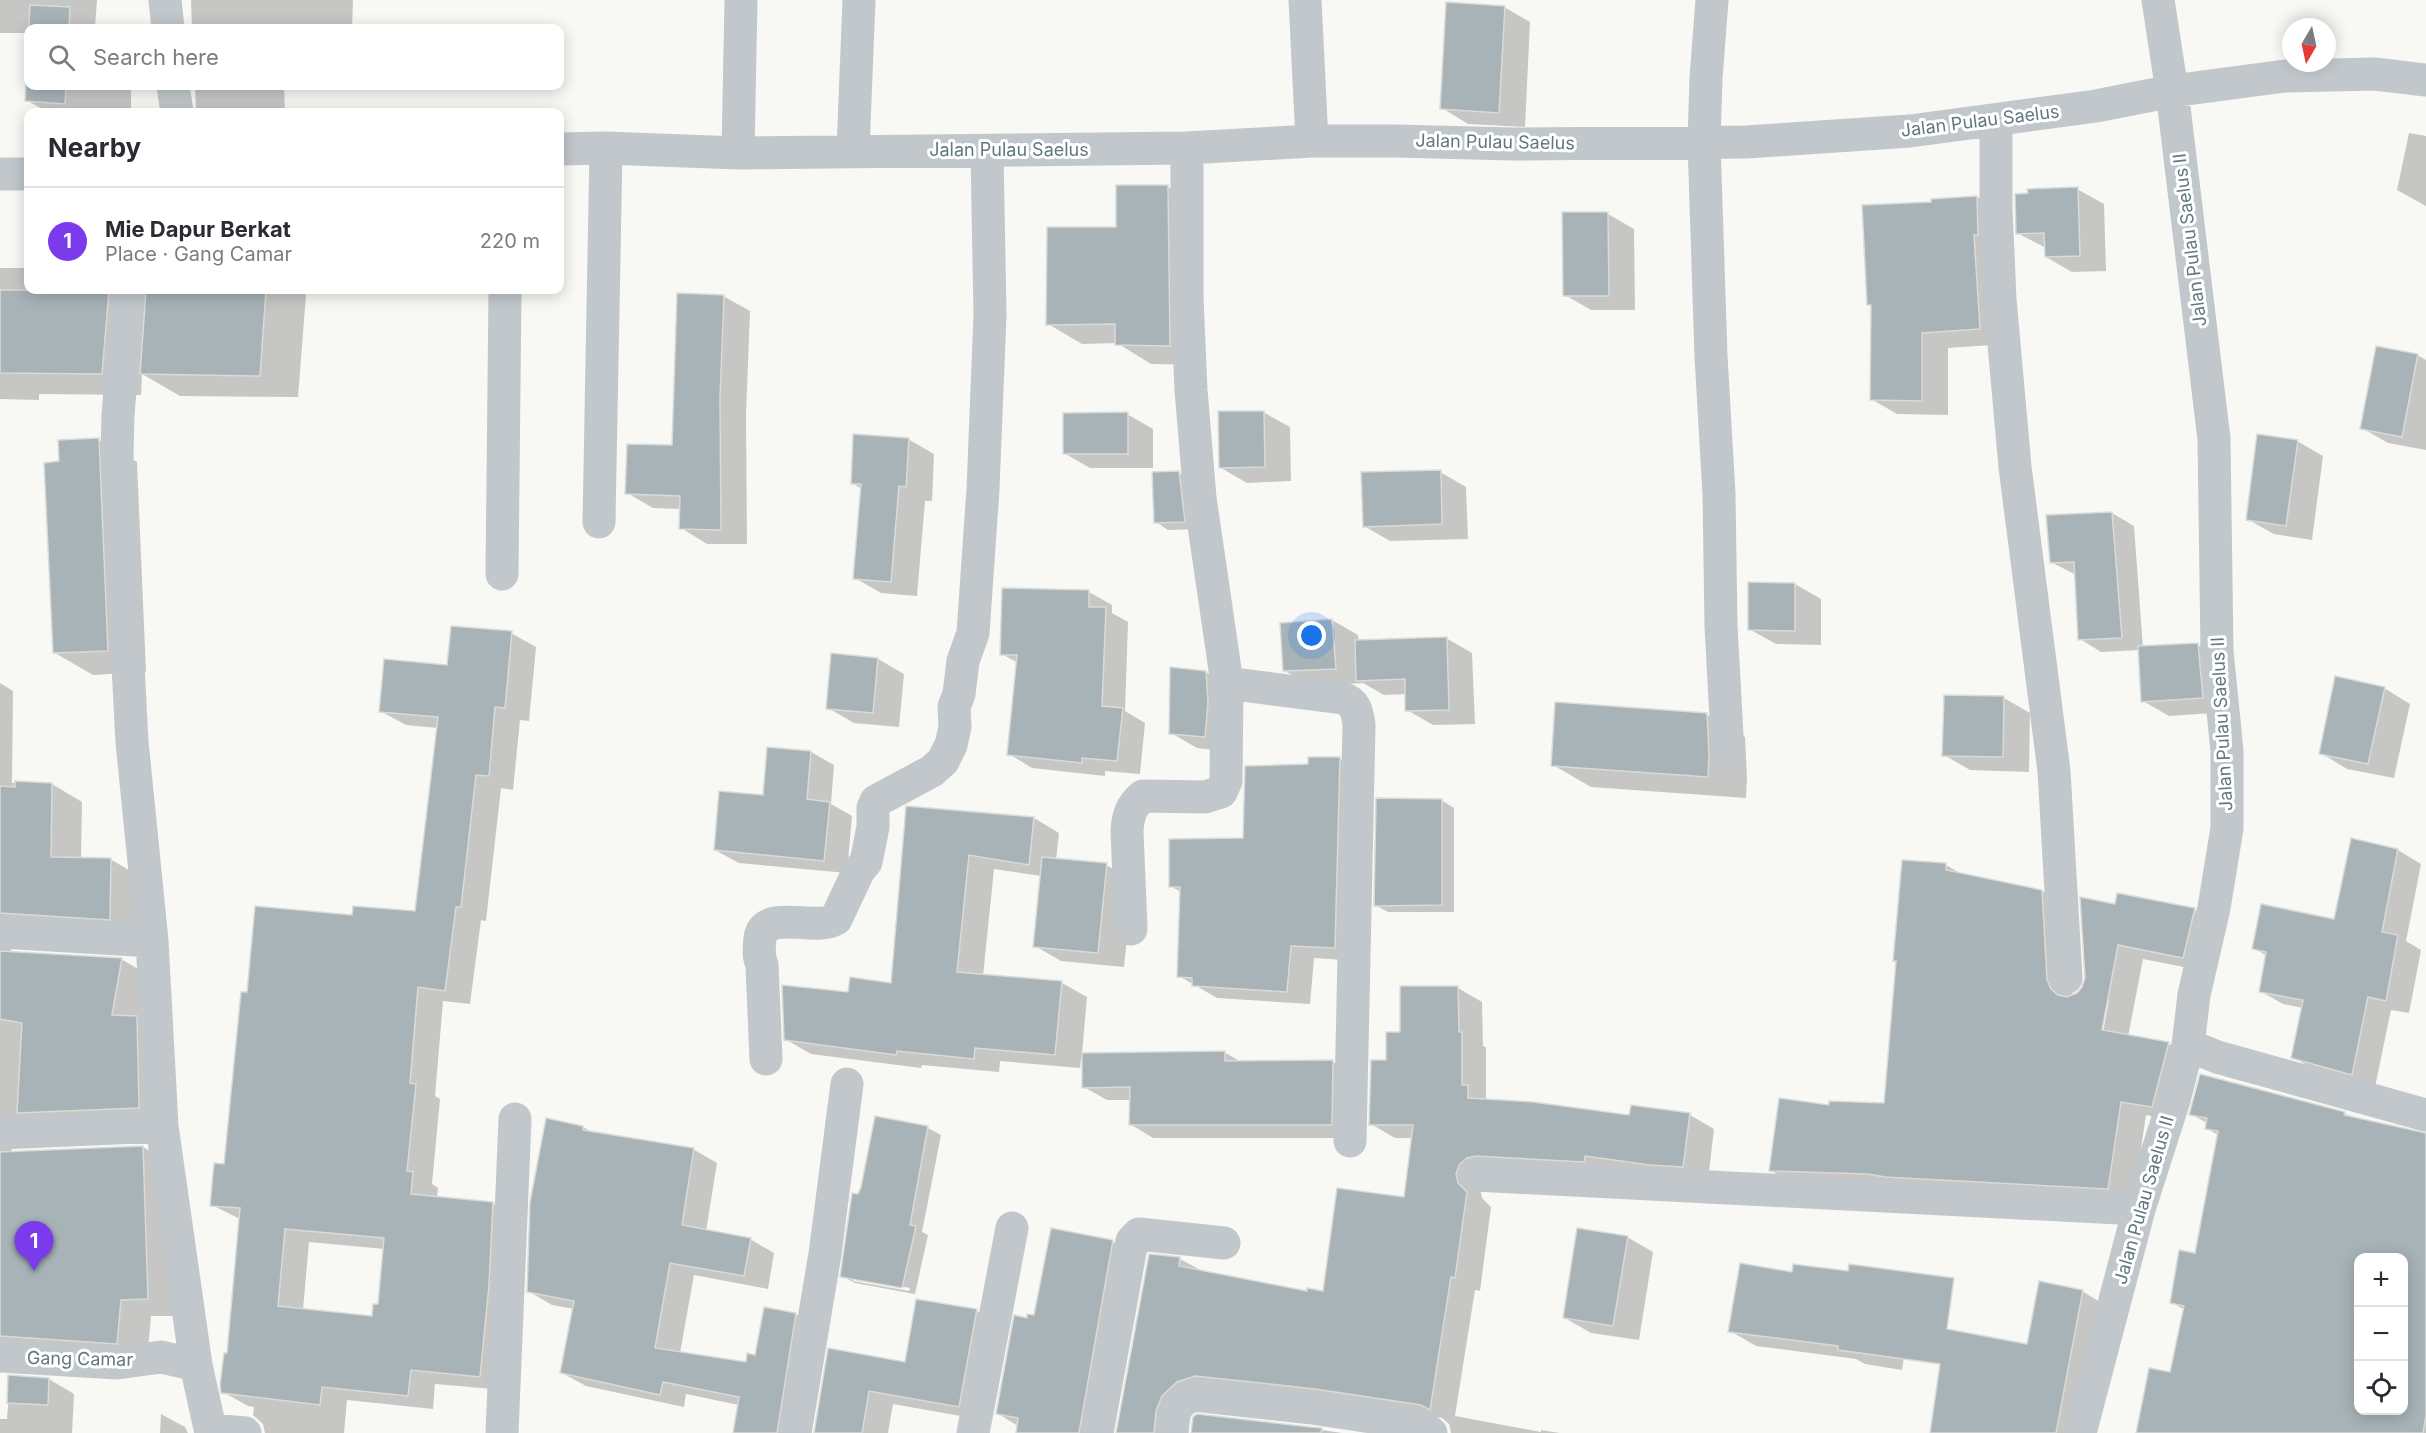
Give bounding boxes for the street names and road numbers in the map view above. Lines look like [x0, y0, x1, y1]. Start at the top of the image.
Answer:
street label: Jalan Pulau Saelus [1899, 100, 2060, 141]
street label: Jalan Pulau Saelus [1415, 130, 1575, 153]
street label: Jalan Pulau Saelus [929, 139, 1089, 160]
street label: Jalan Pulau Saelus II [2168, 152, 2211, 328]
street label: Jalan Pulau Saelus II [2206, 636, 2237, 812]
street label: Jalan Pulau Saelus II [2109, 1113, 2178, 1287]
street label: Gang Camar [27, 1347, 133, 1370]

